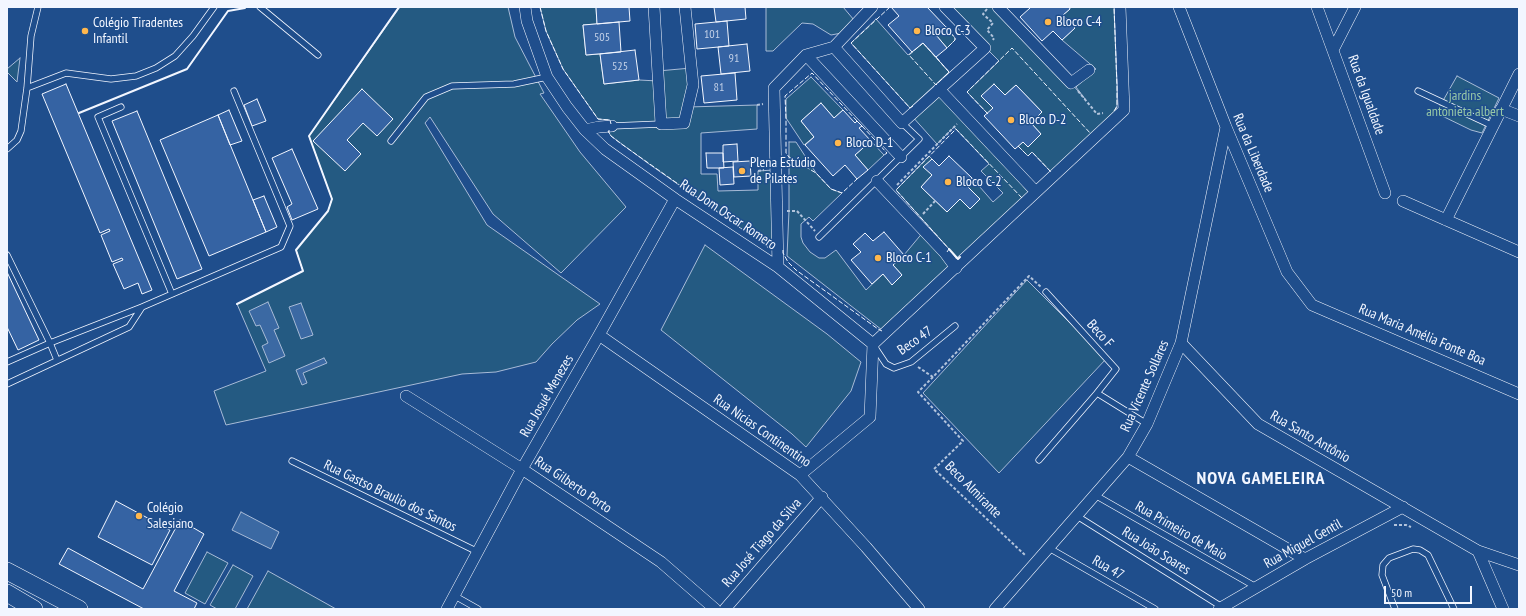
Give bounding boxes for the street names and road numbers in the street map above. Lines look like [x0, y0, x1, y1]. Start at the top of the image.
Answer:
street label: Rua da Igualdade [1344, 53, 1388, 137]
street label: Rua da Liberdade [1229, 111, 1277, 195]
street label: Rua Dom Oscar Romero [676, 176, 780, 254]
street label: Rua Maria Amélia Fonte Boa [1356, 301, 1488, 369]
street label: Beco F [1083, 317, 1117, 351]
street label: Beco 47 [894, 323, 936, 359]
street label: Rua Vicente Sollares [1117, 338, 1173, 434]
street label: Rua Josué Menezes [517, 352, 577, 440]
street label: Rua Nicias Continentino [710, 391, 814, 471]
street label: Rua Santo Antônio [1267, 407, 1353, 467]
street label: Rua Gilberto Porto [531, 453, 615, 517]
street label: Rua Gastso Braulio dos Santos [321, 457, 459, 535]
street label: Beco Almirante [941, 458, 1005, 522]
street label: Rua José Tiago da Silva [719, 495, 805, 591]
street label: Rua Primeiro de Maio [1132, 498, 1230, 564]
street label: Rua Miguel Gentil [1261, 516, 1345, 572]
street label: Rua João Soares [1119, 523, 1193, 579]
street label: Rua 47 [1089, 552, 1127, 584]

